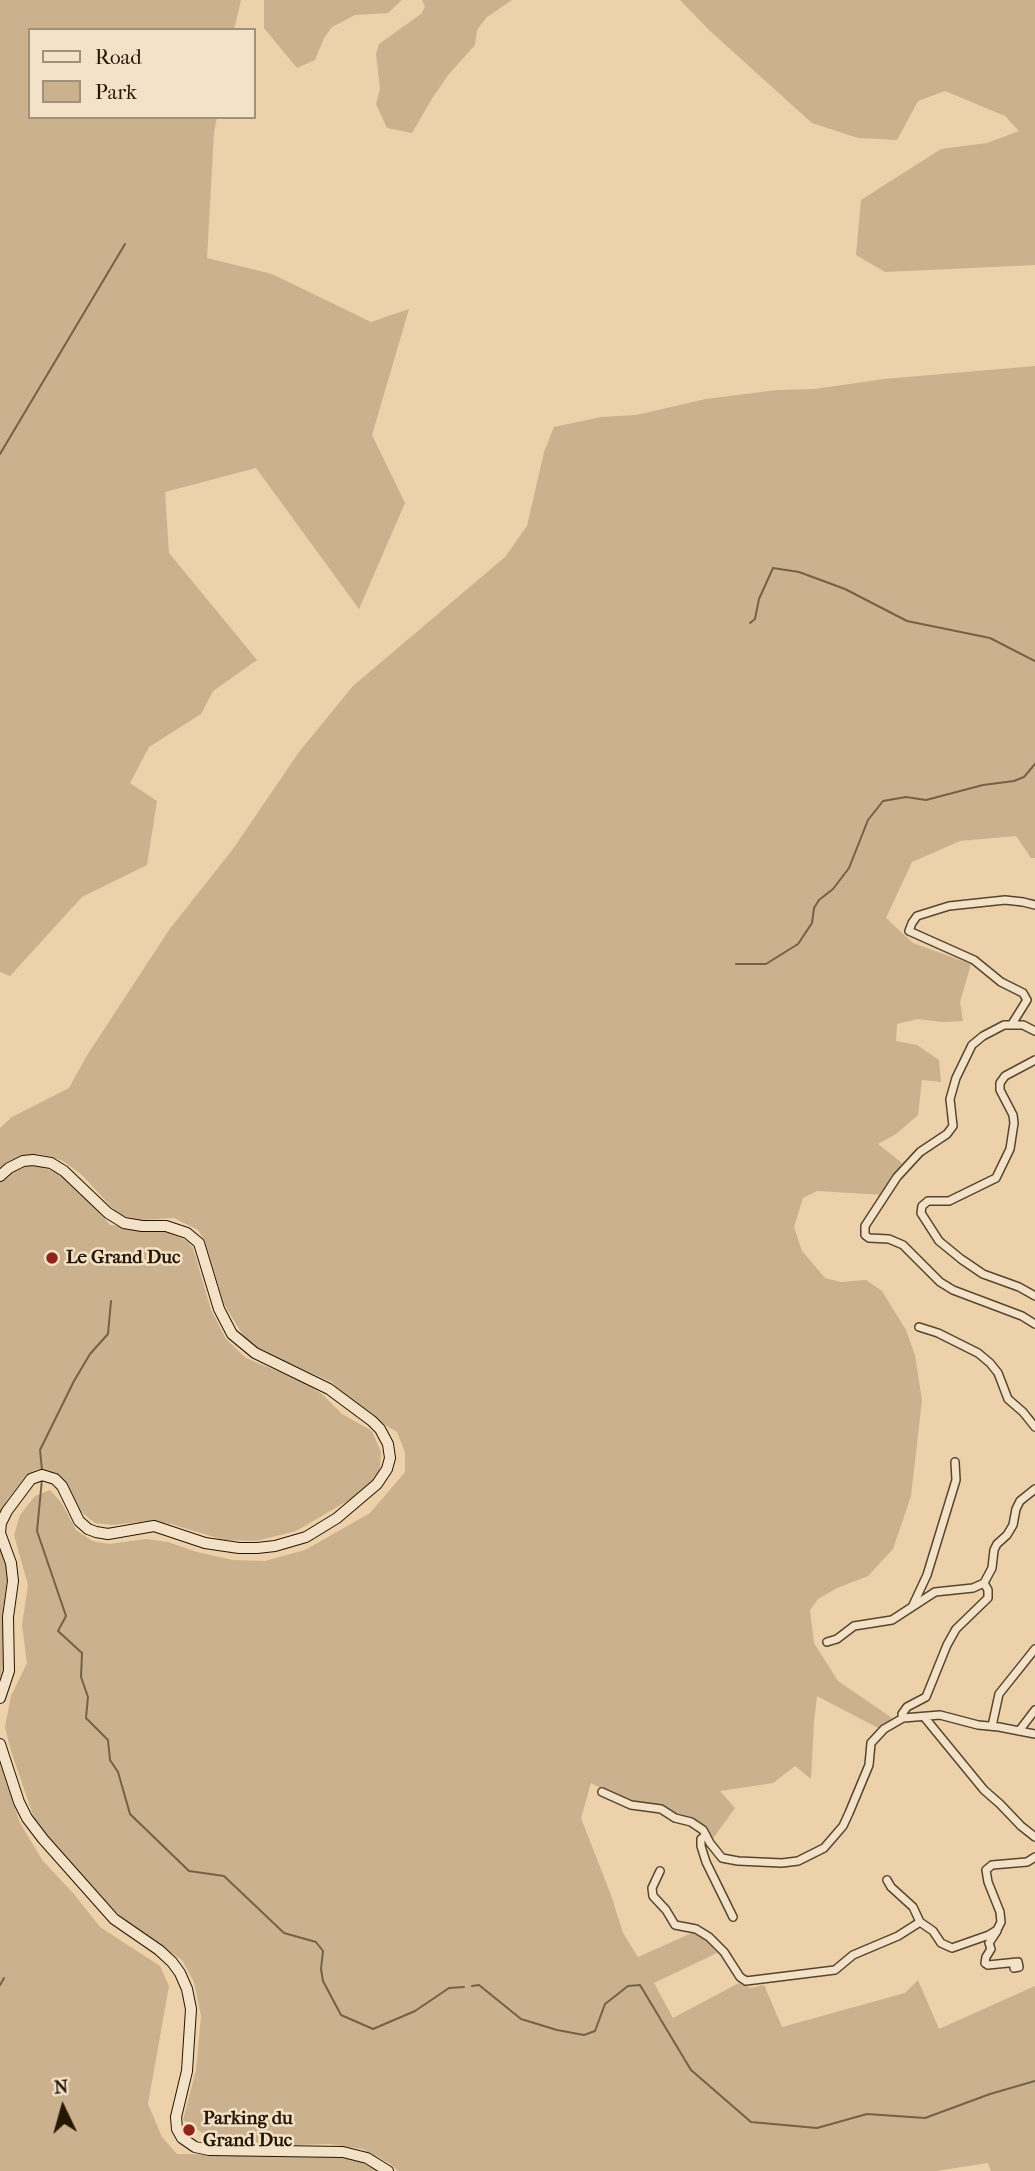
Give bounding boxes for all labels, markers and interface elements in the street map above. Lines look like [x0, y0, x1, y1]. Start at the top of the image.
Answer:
legend [28, 28, 256, 119]
text: Road [95, 45, 142, 69]
text: Park [95, 80, 137, 104]
place label: Le Grand Duc [66, 1247, 180, 1269]
marker: Le Grand Duc [44, 1250, 60, 1266]
north arrow [28, 2073, 98, 2143]
text: N [53, 2075, 69, 2099]
place label: Parking du Grand Duc [203, 2108, 293, 2152]
marker: Parking du Grand Duc [181, 2122, 197, 2138]

